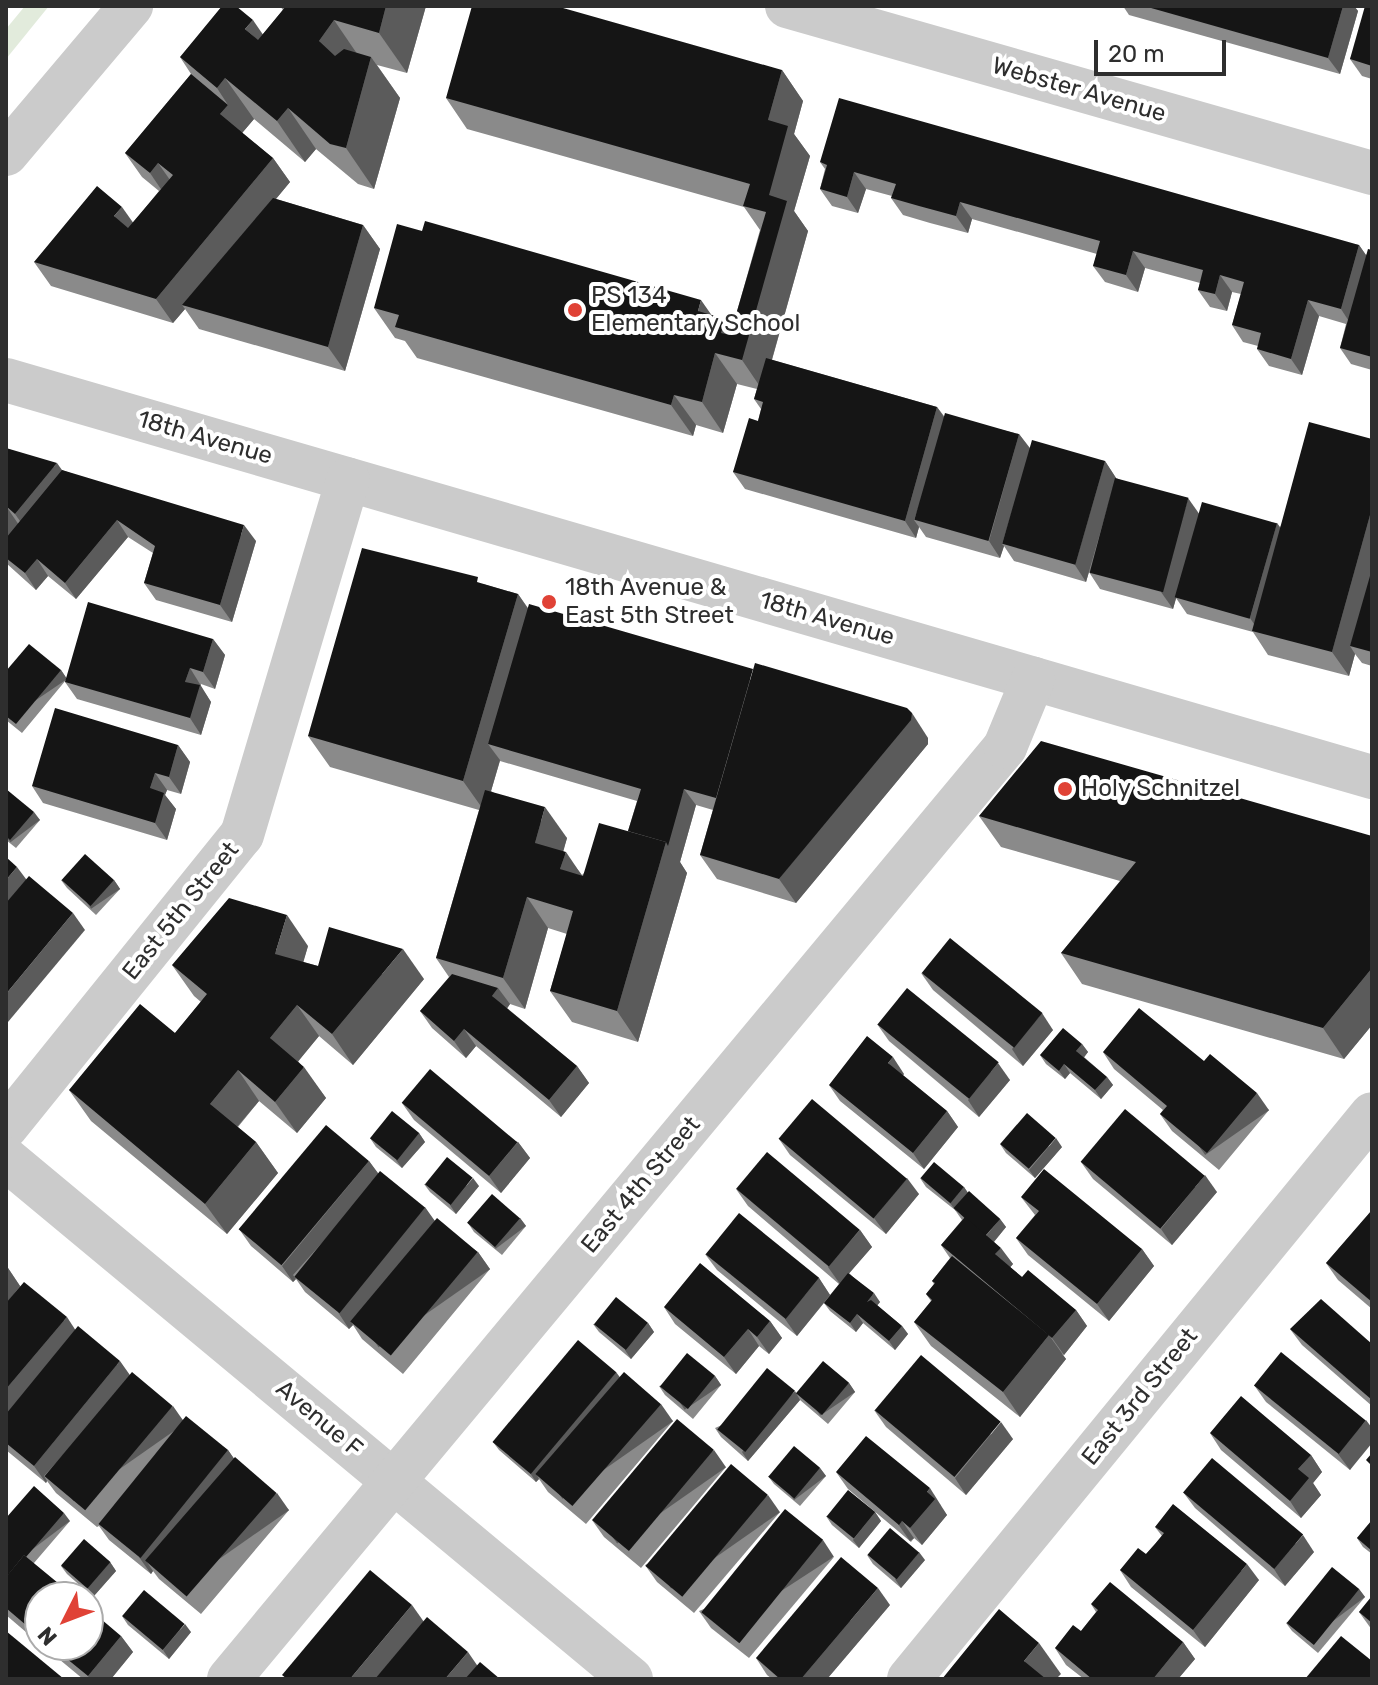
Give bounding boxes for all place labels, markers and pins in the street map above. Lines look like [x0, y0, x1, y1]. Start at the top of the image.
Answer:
place label: PS 134 Elementary School [591, 282, 801, 338]
marker: PS 134 Elementary School [566, 301, 584, 319]
place label: 18th Avenue & East 5th Street [565, 574, 734, 630]
marker: 18th Avenue & East 5th Street [540, 593, 558, 611]
place label: Holy Schnitzel [1081, 775, 1241, 803]
marker: Holy Schnitzel [1056, 780, 1074, 798]

